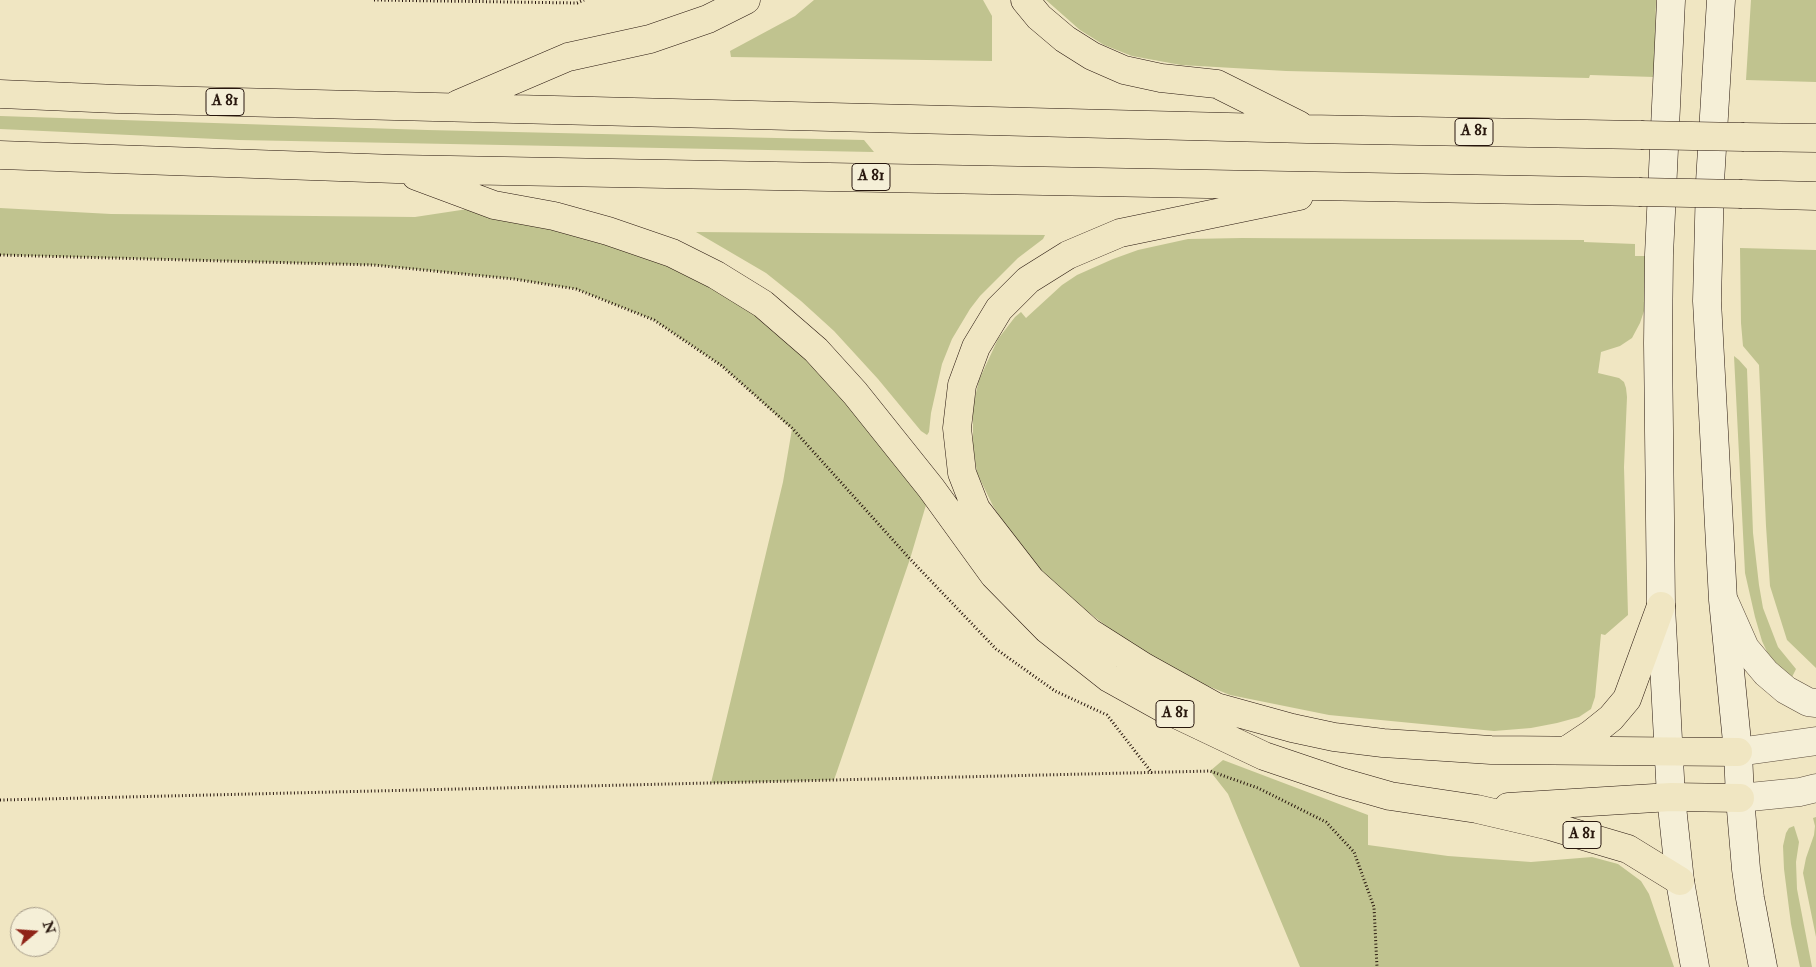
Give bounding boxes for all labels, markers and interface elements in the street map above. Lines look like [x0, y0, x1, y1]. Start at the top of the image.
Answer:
road number: A 81 [206, 88, 244, 115]
road number: A 81 [1455, 118, 1493, 146]
road number: A 81 [852, 163, 890, 190]
road number: A 81 [1156, 701, 1194, 728]
road number: A 81 [1563, 822, 1601, 848]
north arrow [10, 907, 60, 957]
text: N [39, 919, 59, 936]

